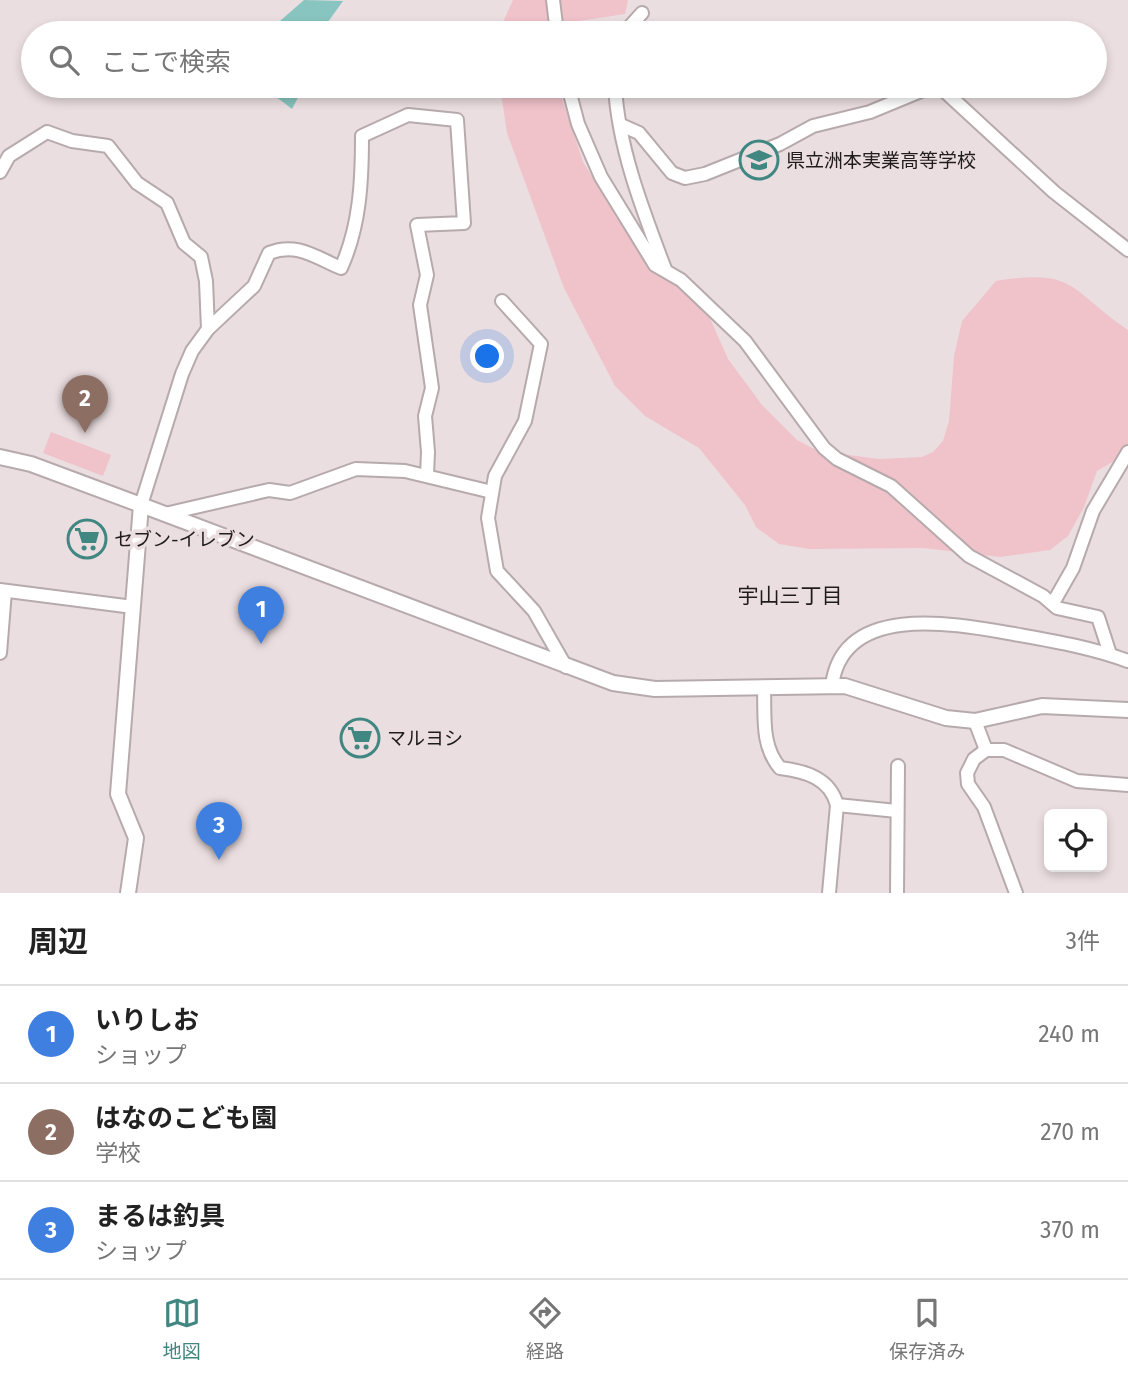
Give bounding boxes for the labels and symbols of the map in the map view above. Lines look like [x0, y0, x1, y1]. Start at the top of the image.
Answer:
school or university icon: 県立洲本実業高等学校 [738, 139, 780, 181]
place label: 県立洲本実業高等学校 [786, 149, 976, 172]
your location [470, 339, 504, 373]
pin: 2 [62, 375, 108, 433]
supermarket icon: セブン-イレブン [66, 518, 108, 560]
place label: セブン-イレブン [114, 528, 255, 551]
district label: 宇山三丁目 [738, 583, 843, 609]
pin: 1 [238, 586, 284, 644]
supermarket icon: マルヨシ [339, 717, 381, 759]
place label: マルヨシ [387, 727, 463, 750]
pin: 3 [196, 802, 242, 860]

